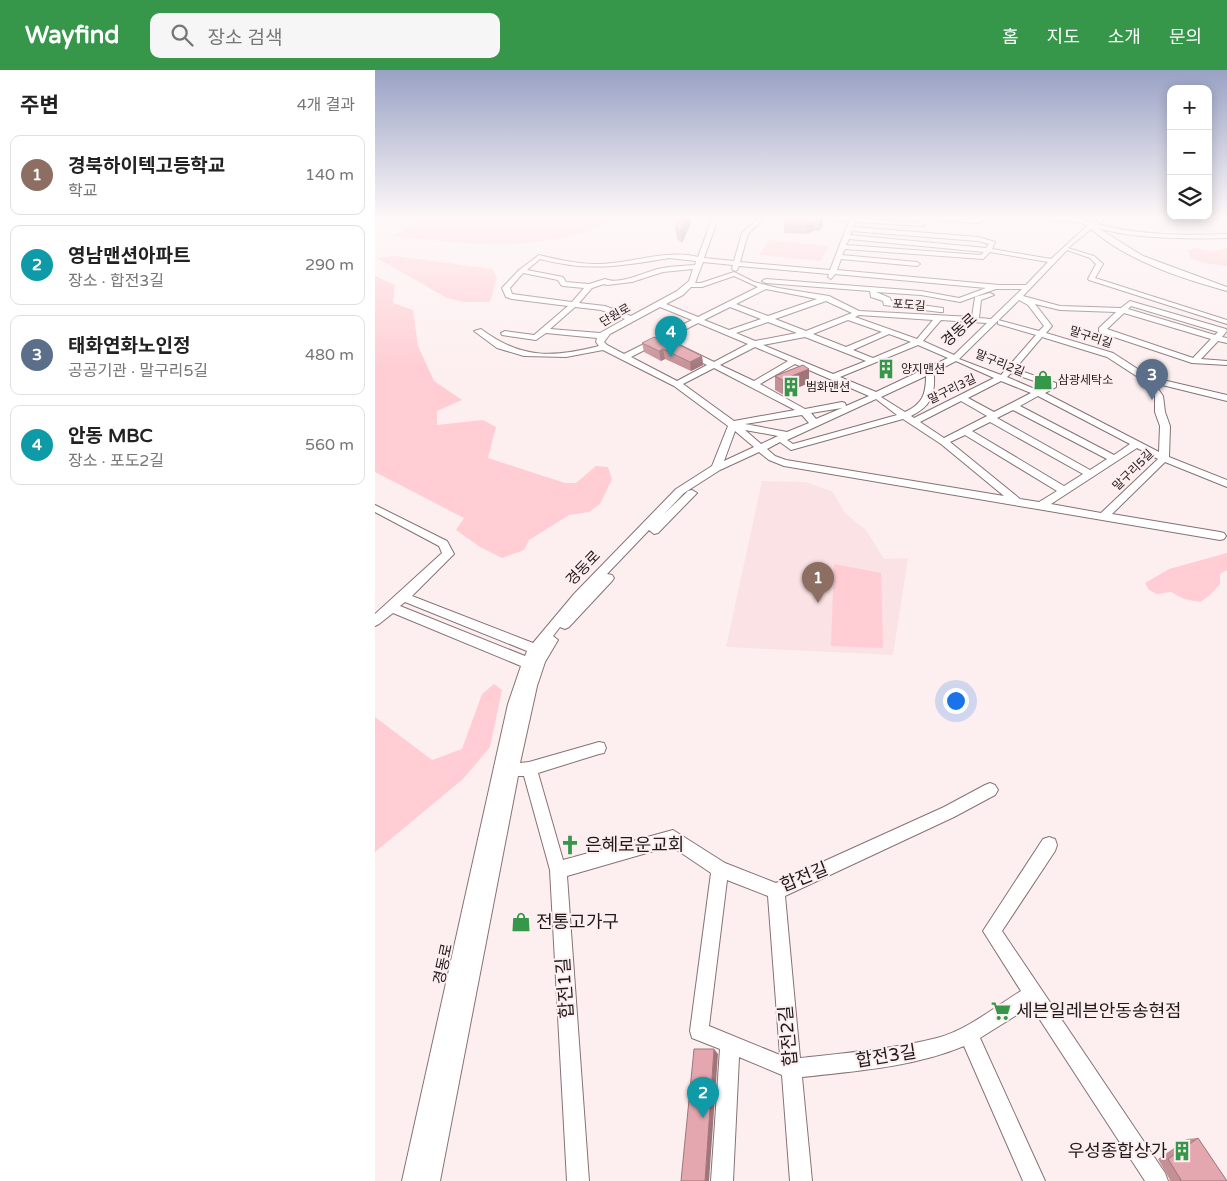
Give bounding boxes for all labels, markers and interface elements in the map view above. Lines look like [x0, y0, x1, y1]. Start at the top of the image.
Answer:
search box [150, 13, 500, 58]
text: Wayfind [25, 21, 120, 50]
icon: search [168, 21, 196, 49]
text: 홈 [1002, 26, 1019, 48]
text: 지도 [1047, 26, 1080, 48]
text: 소개 [1108, 26, 1141, 48]
text: 문의 [1169, 26, 1202, 48]
text: 장소 검색 [208, 27, 282, 49]
map controls [1167, 85, 1212, 220]
button: + [1167, 85, 1212, 130]
text: 주변 [20, 93, 59, 118]
text: 4개 결과 [297, 95, 355, 115]
button: − [1167, 130, 1212, 175]
text: 경북하이텍고등학교 [68, 155, 225, 177]
text: 1 [32, 165, 42, 185]
text: 140 m [305, 165, 354, 185]
button: layers [1167, 175, 1212, 220]
text: 학교 [68, 181, 97, 201]
text: 영남맨션아파트 [68, 245, 190, 267]
text: 2 [32, 255, 42, 275]
text: 290 m [305, 255, 354, 275]
text: 장소 · 합전3길 [68, 271, 164, 291]
street label: 포도길 [892, 297, 926, 313]
street label: 단원로 [597, 301, 633, 329]
street label: 경동로 [938, 309, 980, 351]
pin: 4 [655, 316, 687, 357]
street label: 말구리길 [1068, 324, 1114, 350]
text: 태화연화노인정 [68, 335, 190, 357]
text: 3 [32, 345, 42, 365]
text: 480 m [305, 345, 354, 365]
street label: 말구리2길 [973, 347, 1027, 379]
building icon: 양지맨션 [875, 358, 897, 380]
pin: 3 [1136, 359, 1168, 400]
text: 공공기관 · 말구리5길 [68, 361, 208, 381]
place label: 양지맨션 [901, 362, 945, 376]
shop icon: 삼광세탁소 [1032, 369, 1054, 391]
street label: 말구리3길 [926, 371, 978, 407]
place label: 삼광세탁소 [1058, 373, 1113, 387]
building icon: 범화맨션 [780, 376, 802, 398]
place label: 범화맨션 [806, 380, 850, 394]
text: 안동 MBC [68, 425, 153, 447]
text: 4 [32, 435, 42, 455]
text: 560 m [305, 435, 354, 455]
street label: 말구리5길 [1110, 447, 1156, 493]
text: 장소 · 포도2길 [68, 451, 164, 471]
street label: 경동로 [562, 547, 604, 589]
pin: 1 [802, 562, 834, 603]
your location [943, 688, 969, 714]
church icon: 은혜로운교회 [559, 834, 581, 856]
place label: 은혜로운교회 [585, 834, 684, 856]
street label: 합전길 [777, 857, 831, 897]
shop icon: 전통고가구 [510, 911, 532, 933]
place label: 전통고가구 [536, 911, 619, 933]
street label: 경동로 [430, 942, 456, 986]
street label: 합전1길 [552, 957, 578, 1019]
supermarket icon: 세븐일레븐안동송현점 [990, 1000, 1012, 1022]
place label: 세븐일레븐안동송현점 [1016, 1000, 1182, 1022]
street label: 합전2길 [774, 1005, 802, 1067]
street label: 합전3길 [854, 1040, 918, 1072]
pin: 2 [687, 1077, 719, 1118]
place label: 우성종합상가 [1068, 1140, 1167, 1162]
building icon: 우성종합상가 [1171, 1140, 1193, 1162]

